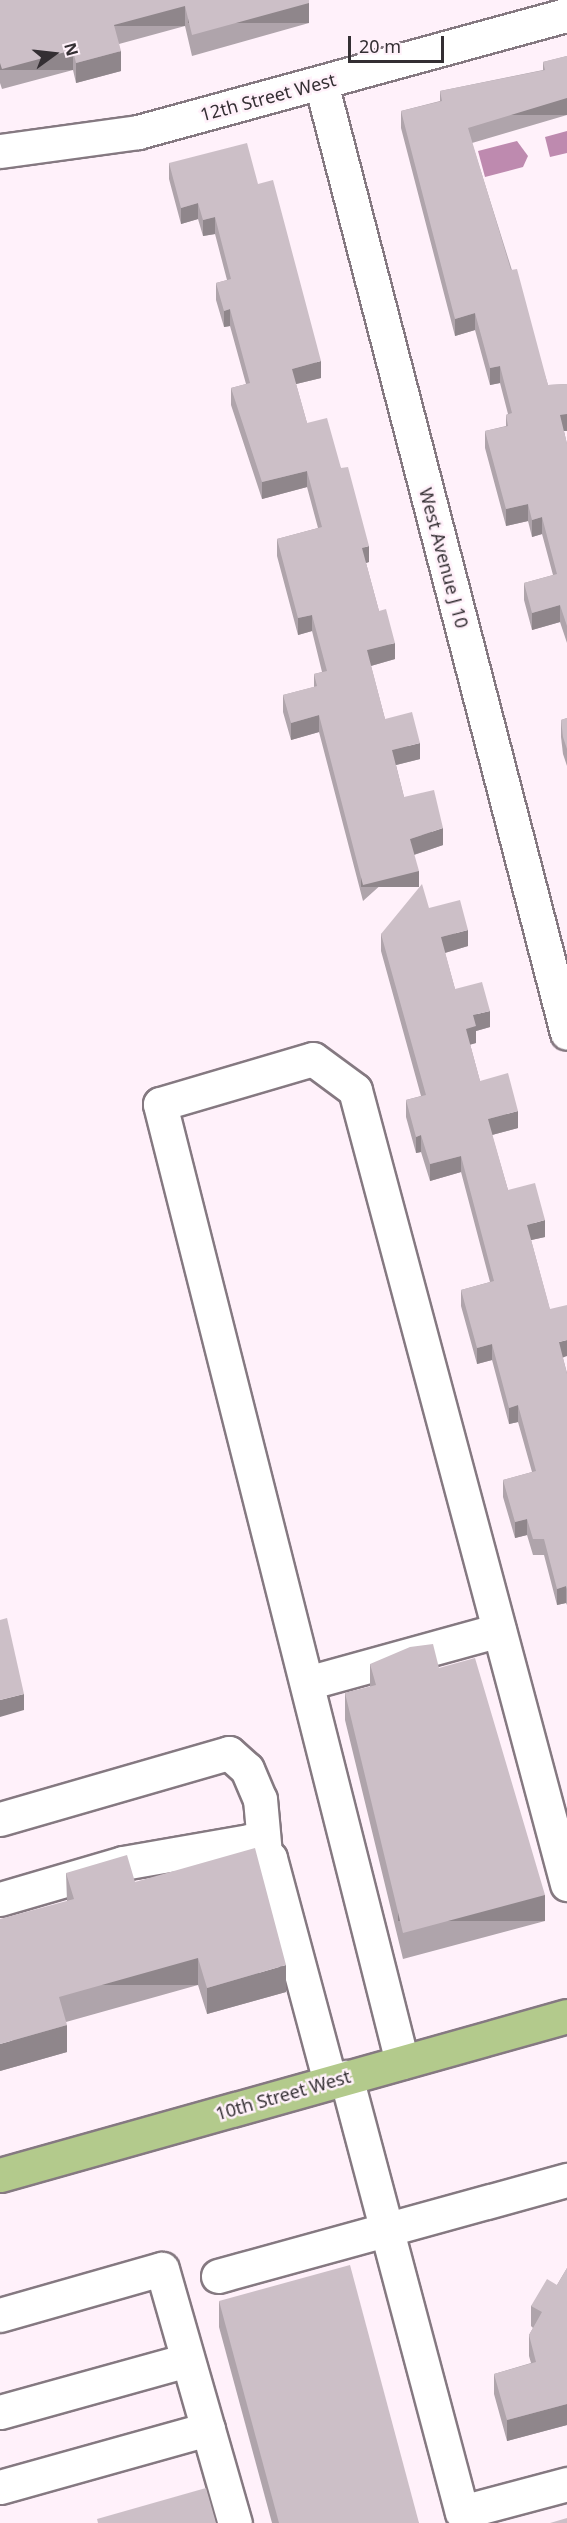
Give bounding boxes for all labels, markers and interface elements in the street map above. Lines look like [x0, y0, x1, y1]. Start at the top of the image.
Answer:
north arrow [24, 24, 84, 84]
scale bar [351, 24, 447, 62]
text: 20 m [359, 34, 401, 58]
text: N [59, 40, 84, 58]
street label: 12th Street West [198, 69, 338, 125]
street label: West Avenue J 10 [415, 485, 473, 631]
street label: 10th Street West [213, 2065, 353, 2125]

